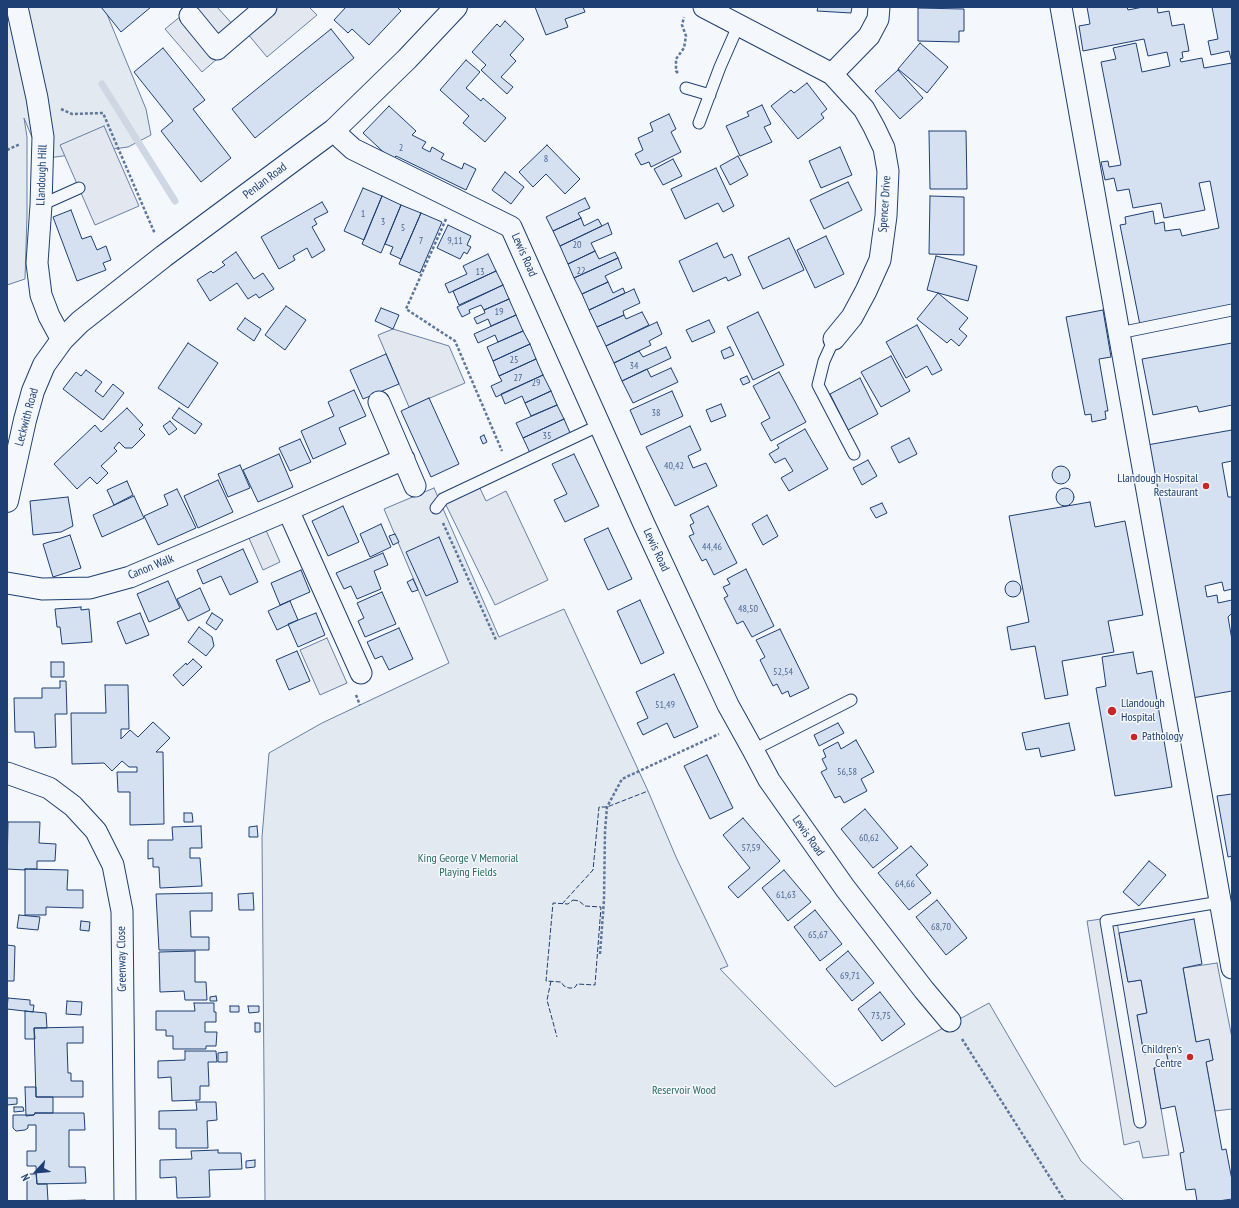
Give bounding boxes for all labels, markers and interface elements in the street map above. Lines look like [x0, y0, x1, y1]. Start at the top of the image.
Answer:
house number: 2 [399, 142, 403, 154]
street label: Llandough Hill [34, 144, 50, 206]
house number: 8 [544, 153, 548, 165]
street label: Penlan Road [240, 160, 290, 202]
street label: Spencer Drive [876, 175, 894, 233]
house number: 1 [361, 208, 365, 220]
house number: 3 [381, 216, 385, 228]
house number: 5 [401, 222, 405, 234]
street label: Lewis Road [508, 231, 540, 279]
house number: 7 [419, 235, 423, 247]
house number: 9,11 [447, 235, 463, 247]
house number: 20 [573, 239, 581, 251]
house number: 22 [577, 265, 585, 277]
house number: 13 [476, 266, 484, 278]
house number: 19 [495, 306, 503, 318]
house number: 25 [510, 354, 518, 366]
house number: 34 [630, 360, 638, 372]
house number: 27 [514, 372, 522, 384]
house number: 29 [532, 377, 540, 389]
street label: Leckwith Road [12, 386, 42, 448]
house number: 38 [652, 407, 660, 419]
house number: 35 [543, 430, 551, 442]
house number: 40,42 [664, 460, 684, 472]
place label: Llandough Hospital Restaurant [1117, 472, 1198, 500]
marker: Llandough Hospital Restaurant [1201, 481, 1211, 491]
street label: Lewis Road [640, 526, 672, 574]
house number: 44,46 [702, 541, 722, 553]
street label: Canon Walk [126, 551, 176, 583]
house number: 48,50 [738, 603, 758, 615]
house number: 52,54 [773, 666, 793, 678]
place label: Llandough Hospital [1121, 697, 1165, 725]
house number: 51,49 [655, 699, 675, 711]
marker: Llandough Hospital [1106, 705, 1118, 717]
place label: Pathology [1142, 730, 1183, 744]
marker: Pathology [1129, 732, 1139, 742]
house number: 56,58 [837, 766, 857, 778]
street label: Lewis Road [789, 813, 827, 859]
house number: 60,62 [859, 832, 879, 844]
house number: 57,59 [742, 842, 760, 854]
park label: King George V Memorial Playing Fields [418, 852, 518, 880]
house number: 64,66 [895, 878, 915, 890]
house number: 61,63 [776, 889, 796, 901]
house number: 68,70 [931, 921, 951, 933]
street label: Greenway Close [114, 926, 130, 992]
house number: 65,67 [808, 929, 828, 941]
house number: 69,71 [840, 970, 860, 982]
house number: 73,75 [871, 1010, 891, 1022]
place label: Children's Centre [1142, 1043, 1182, 1071]
marker: Children's Centre [1185, 1052, 1195, 1062]
park label: Reservoir Wood [652, 1084, 716, 1098]
north arrow [16, 1152, 56, 1192]
text: N [18, 1172, 33, 1183]

